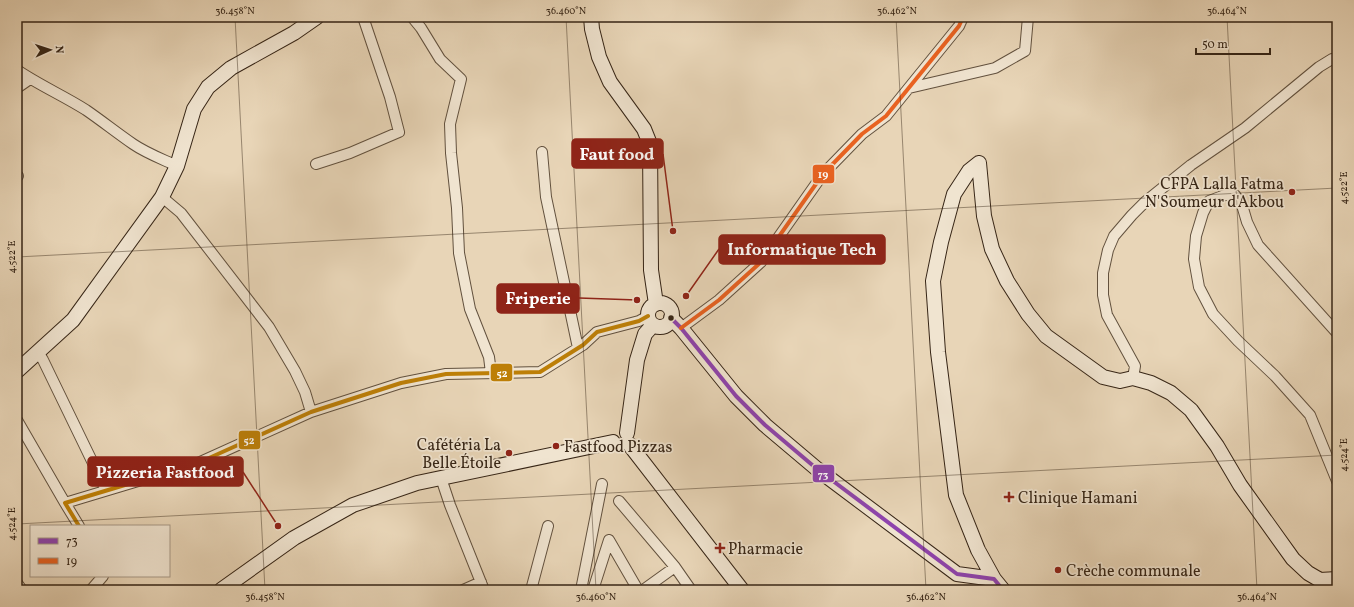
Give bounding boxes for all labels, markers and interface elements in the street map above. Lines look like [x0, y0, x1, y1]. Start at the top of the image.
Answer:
text: 36.458°N [215, 4, 255, 18]
text: 36.460°N [546, 4, 587, 18]
text: 36.462°N [877, 4, 917, 18]
text: 36.464°N [1207, 4, 1248, 18]
north arrow [30, 30, 70, 70]
scale bar [1196, 30, 1270, 56]
text: 50 m [1202, 37, 1228, 53]
text: N [51, 45, 66, 54]
callout: Faut food [572, 139, 663, 168]
text: Faut food [580, 144, 654, 167]
line badge: 19 [812, 164, 835, 184]
text: 19 [818, 168, 828, 183]
text: 4.522°E [1337, 171, 1351, 205]
place label: CFPA Lalla Fatma N'Soumeur d'Akbou [1145, 174, 1284, 214]
marker: CFPA Lalla Fatma N'Soumeur d'Akbou [1287, 187, 1297, 197]
callout: Informatique Tech [719, 235, 885, 264]
text: Informatique Tech [727, 239, 877, 262]
text: 4.522°E [5, 240, 19, 274]
callout: Friperie [497, 284, 579, 313]
text: Friperie [505, 288, 571, 311]
unlabelled marker [666, 313, 676, 323]
line badge: 52 [490, 363, 513, 382]
text: 52 [496, 367, 508, 382]
line badge: 52 [238, 430, 261, 450]
text: 52 [243, 434, 255, 449]
place label: Cafétéria La Belle Étoile [417, 435, 501, 475]
place label: Fastfood Pizzas [564, 437, 672, 459]
text: 4.524°E [1337, 438, 1351, 472]
marker: Fastfood Pizzas [551, 441, 561, 451]
marker: Cafétéria La Belle Étoile [504, 448, 514, 458]
callout: Pizzeria Fastfood [88, 457, 243, 486]
text: Pizzeria Fastfood [96, 462, 234, 485]
line badge: 73 [812, 464, 835, 483]
text: 73 [818, 468, 829, 483]
place label: Clinique Hamani [1018, 488, 1138, 510]
marker: Clinique Hamani [1003, 491, 1015, 503]
text: 4.524°E [5, 507, 19, 541]
legend [30, 525, 170, 577]
text: 73 [66, 534, 78, 550]
place label: Pharmacie [728, 539, 803, 561]
marker: Pharmacie [715, 543, 725, 553]
text: 19 [66, 554, 77, 570]
place label: Crèche communale [1066, 561, 1201, 583]
marker: Crèche communale [1053, 565, 1063, 575]
text: 36.458°N [245, 590, 285, 604]
text: 36.460°N [576, 590, 617, 604]
text: 36.462°N [906, 590, 946, 604]
text: 36.464°N [1237, 590, 1278, 604]

